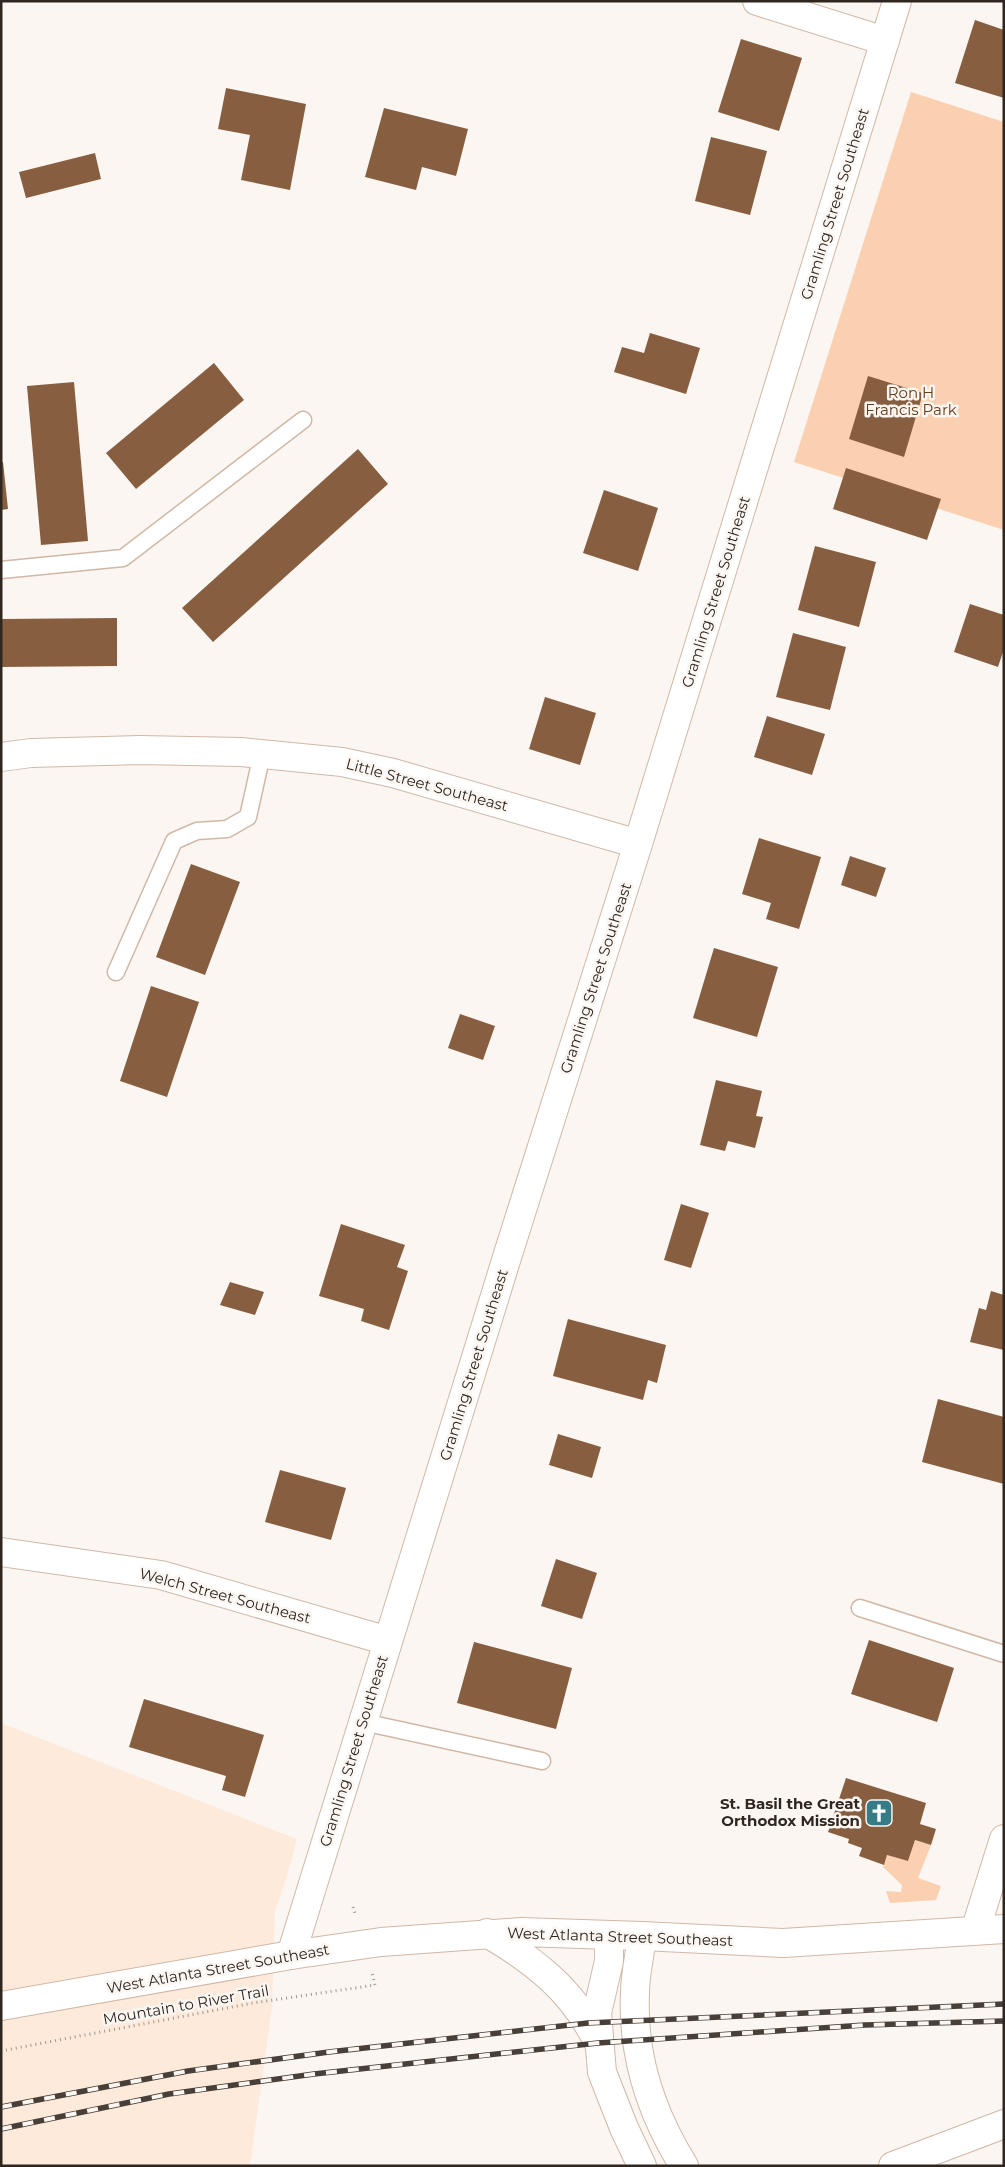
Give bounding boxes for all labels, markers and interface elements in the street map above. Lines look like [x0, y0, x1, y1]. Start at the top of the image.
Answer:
street label: Gramling Street Southeast [796, 106, 873, 302]
park label: Ron H Francis Park [865, 383, 957, 419]
street label: Gramling Street Southeast [677, 494, 754, 690]
street label: Little Street Southeast [344, 754, 510, 815]
street label: Gramling Street Southeast [556, 880, 635, 1076]
street label: Gramling Street Southeast [435, 1267, 512, 1463]
street label: Welch Street Southeast [137, 1563, 313, 1628]
street label: Gramling Street Southeast [315, 1653, 392, 1849]
place label: St. Basil the Great Orthodox Mission [720, 1794, 860, 1830]
church icon: St. Basil the Great Orthodox Mission [864, 1798, 894, 1828]
street label: West Atlanta Street Southeast [507, 1923, 733, 1950]
street label: West Atlanta Street Southeast [105, 1940, 331, 1997]
street label: Mountain to River Trail [101, 1981, 270, 2028]

